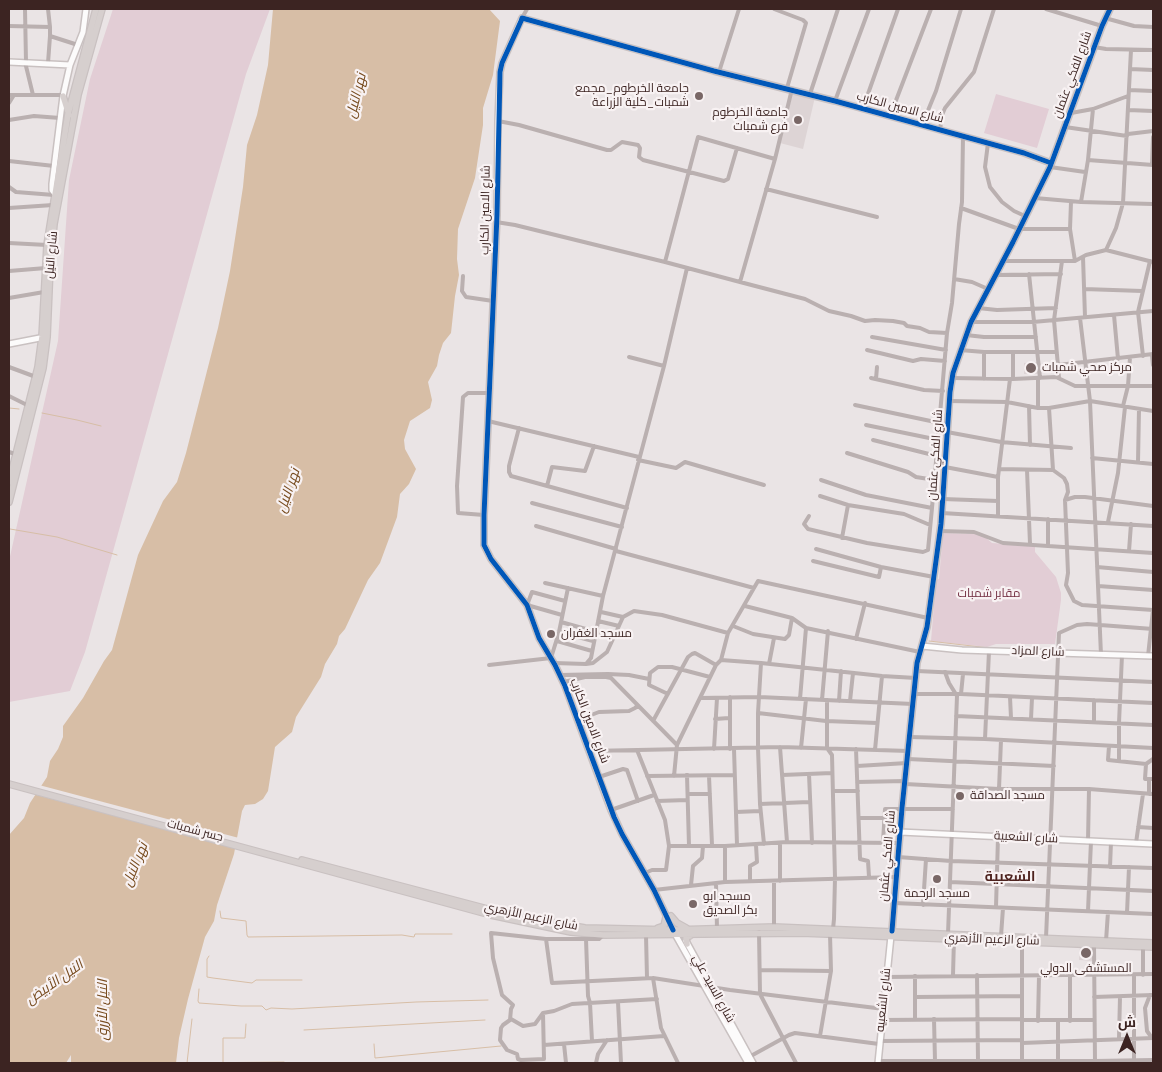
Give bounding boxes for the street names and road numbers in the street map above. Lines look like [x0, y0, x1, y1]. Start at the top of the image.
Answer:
street label: شارع الفكي عثمان [1051, 30, 1095, 120]
street label: شارع الامين الكارب [855, 89, 945, 127]
street label: شارع الامين الكارب [478, 165, 494, 255]
street label: شارع النيل [43, 231, 61, 279]
street label: شارع الفكي عثمان [926, 409, 946, 501]
street label: شارع المزاد [1011, 644, 1065, 660]
street label: شارع الامين الكارب [566, 677, 612, 765]
street label: شارع الفكي عثمان [877, 810, 899, 902]
street label: جسر شمبات [165, 817, 225, 845]
street label: شارع الشعبية [993, 829, 1059, 847]
street label: شارع الزعيم الأزهري [483, 900, 579, 934]
street label: شارع الزعيم الأزهري [944, 931, 1040, 949]
street label: شارع السيد علي [689, 953, 737, 1025]
street label: شارع الشعبيه [873, 967, 895, 1033]

